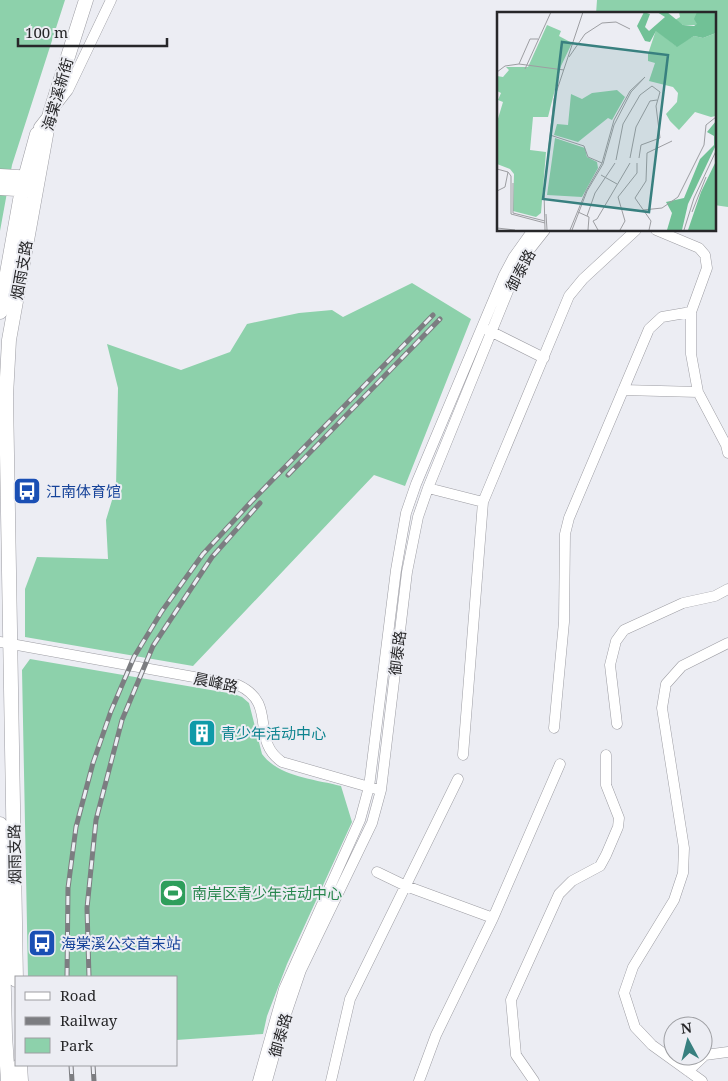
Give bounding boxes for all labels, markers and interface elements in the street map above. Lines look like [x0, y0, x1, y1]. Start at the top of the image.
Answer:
inset map [497, 12, 716, 231]
scale bar [18, 15, 166, 47]
text: 100 m [25, 22, 68, 42]
street label: 海棠溪新街 [37, 55, 77, 133]
street label: 烟雨支路 [6, 239, 36, 301]
street label: 御泰路 [501, 245, 539, 295]
bus stop icon: 江南体育馆 [12, 476, 42, 506]
place label: 江南体育馆 [46, 481, 121, 501]
street label: 御泰路 [384, 629, 410, 677]
street label: 晨峰路 [192, 668, 240, 696]
building icon: 青少年活动中心 [187, 718, 217, 748]
place label: 青少年活动中心 [221, 723, 326, 743]
street label: 烟雨支路 [3, 824, 25, 884]
sports icon: 南岸区青少年活动中心 [158, 878, 188, 908]
place label: 南岸区青少年活动中心 [192, 883, 342, 903]
bus stop icon: 海棠溪公交首末站 [27, 928, 57, 958]
place label: 海棠溪公交首末站 [61, 933, 181, 953]
legend [15, 976, 178, 1066]
text: Road [60, 985, 96, 1005]
text: Railway [60, 1010, 118, 1030]
street label: 御泰路 [264, 1011, 296, 1059]
north arrow [663, 1016, 713, 1066]
text: N [680, 1017, 693, 1038]
text: Park [60, 1035, 94, 1055]

